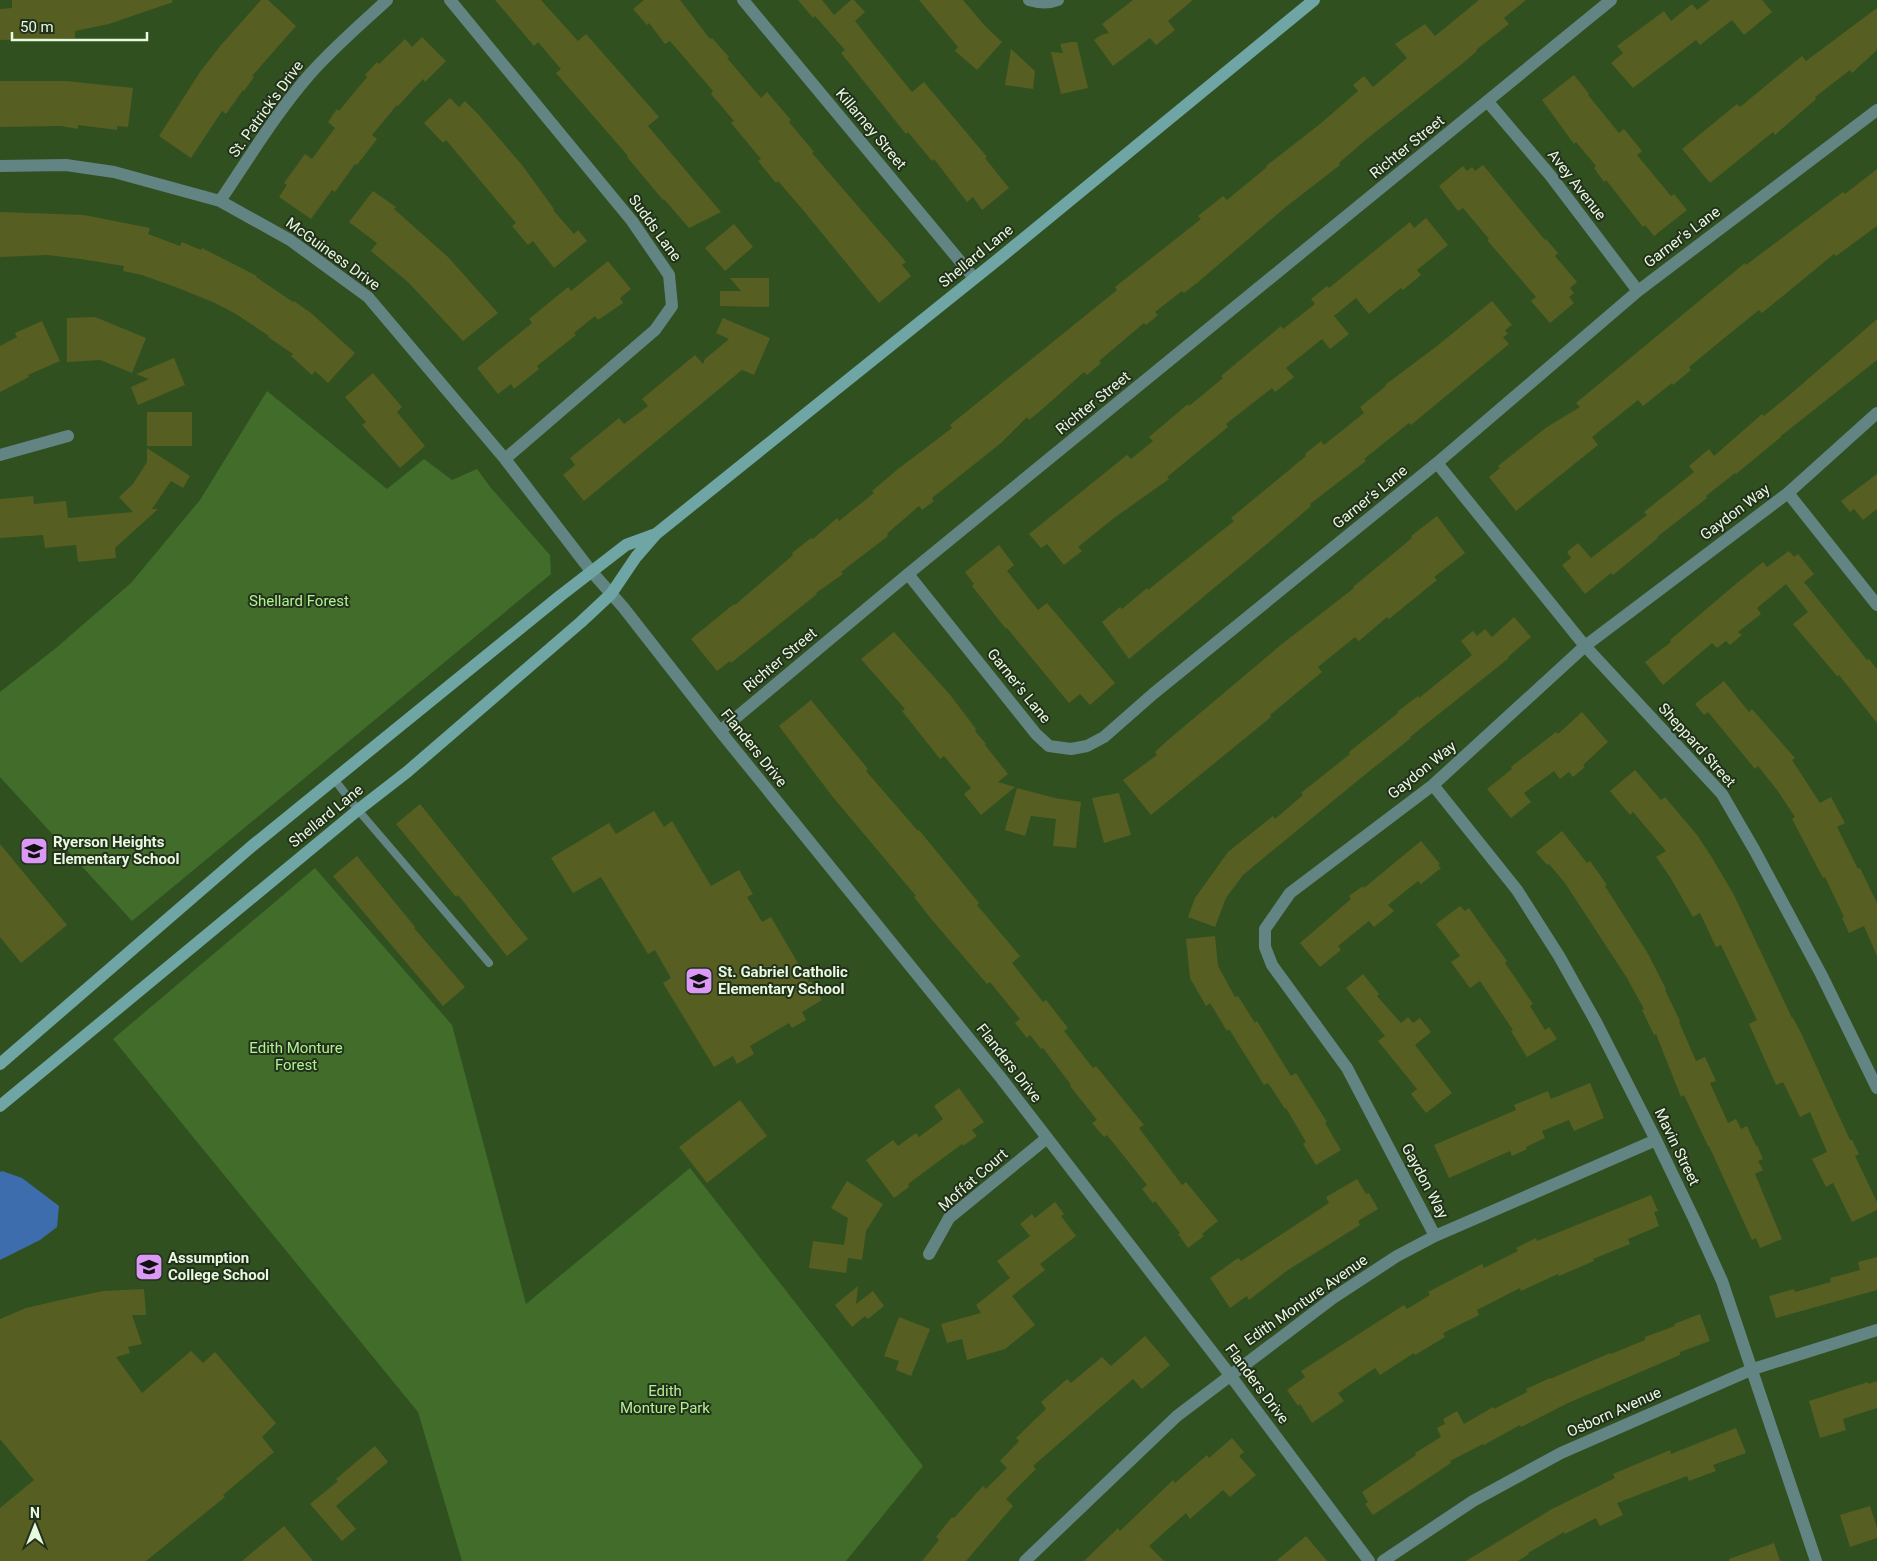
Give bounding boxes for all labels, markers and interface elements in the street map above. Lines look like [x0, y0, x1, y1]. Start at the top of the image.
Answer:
scale bar [12, 10, 148, 42]
text: 50 m [20, 18, 54, 36]
street label: St. Patrick's Drive [225, 57, 307, 161]
street label: Killarney Street [832, 85, 910, 173]
street label: Richter Street [1366, 112, 1448, 182]
street label: Avey Avenue [1544, 146, 1610, 224]
street label: Sudds Lane [625, 191, 685, 265]
street label: Garner's Lane [1640, 202, 1724, 272]
street label: McGuiness Drive [282, 214, 384, 294]
street label: Shellard Lane [935, 221, 1017, 291]
street label: Richter Street [1052, 368, 1134, 438]
street label: Garner's Lane [1329, 461, 1411, 533]
street label: Gaydon Way [1697, 480, 1773, 544]
park label: Shellard Forest [249, 592, 349, 610]
street label: Richter Street [740, 624, 820, 696]
street label: Garner's Lane [983, 645, 1055, 727]
street label: Sheppard Street [1655, 699, 1739, 791]
street label: Flanders Drive [717, 705, 791, 791]
street label: Gaydon Way [1384, 737, 1460, 803]
street label: Shellard Lane [285, 781, 367, 851]
place label: Ryerson Heights Elementary School [53, 833, 179, 868]
school or university icon: Ryerson Heights Elementary School [19, 836, 49, 866]
place label: St. Gabriel Catholic Elementary School [718, 963, 848, 998]
school or university icon: St. Gabriel Catholic Elementary School [684, 966, 714, 996]
street label: Flanders Drive [973, 1020, 1045, 1106]
park label: Edith Monture Forest [249, 1039, 343, 1074]
street label: Mavin Street [1651, 1105, 1703, 1189]
street label: Gaydon Way [1398, 1140, 1452, 1222]
street label: Moffat Court [935, 1145, 1011, 1215]
place label: Assumption College School [168, 1249, 269, 1284]
street label: Edith Monture Avenue [1241, 1251, 1371, 1349]
school or university icon: Assumption College School [134, 1252, 164, 1282]
street label: Flanders Drive [1221, 1341, 1293, 1427]
park label: Edith Monture Park [620, 1382, 710, 1417]
street label: Osborn Avenue [1564, 1383, 1664, 1441]
north arrow [10, 1501, 60, 1551]
text: N [30, 1505, 40, 1521]

